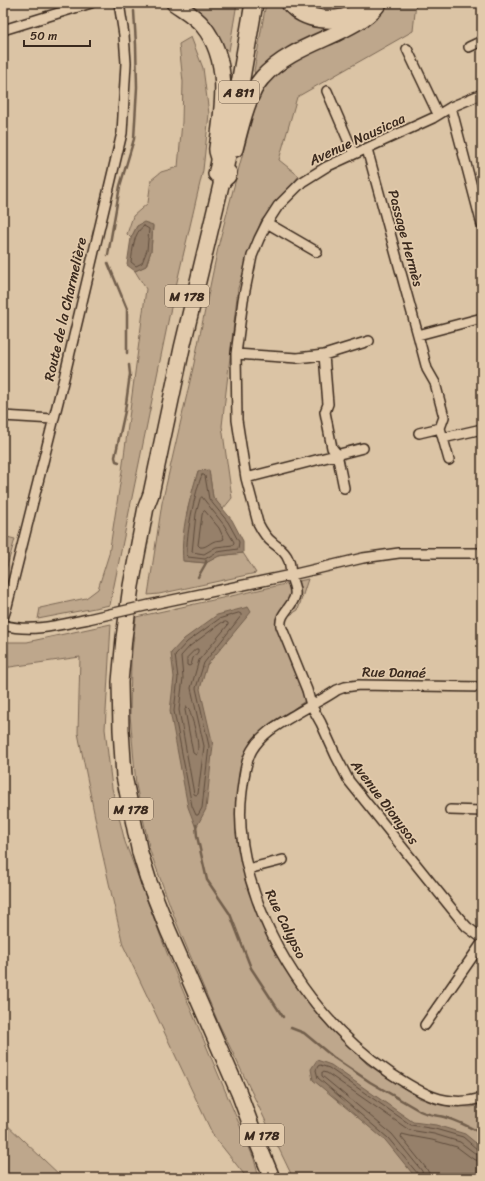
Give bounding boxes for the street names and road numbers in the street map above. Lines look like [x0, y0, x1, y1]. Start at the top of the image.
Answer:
road number: A 811 [219, 81, 259, 103]
street label: Avenue Nausicaa [304, 106, 410, 173]
street label: Passage Hermès [381, 187, 431, 290]
street label: Route de la Charmelière [37, 235, 94, 383]
road number: M 178 [165, 285, 209, 307]
street label: Rue Danaé [362, 659, 426, 686]
street label: Avenue Dionysos [343, 753, 425, 851]
road number: M 178 [109, 798, 153, 820]
street label: Rue Calypso [258, 885, 313, 963]
road number: M 178 [240, 1124, 284, 1146]

